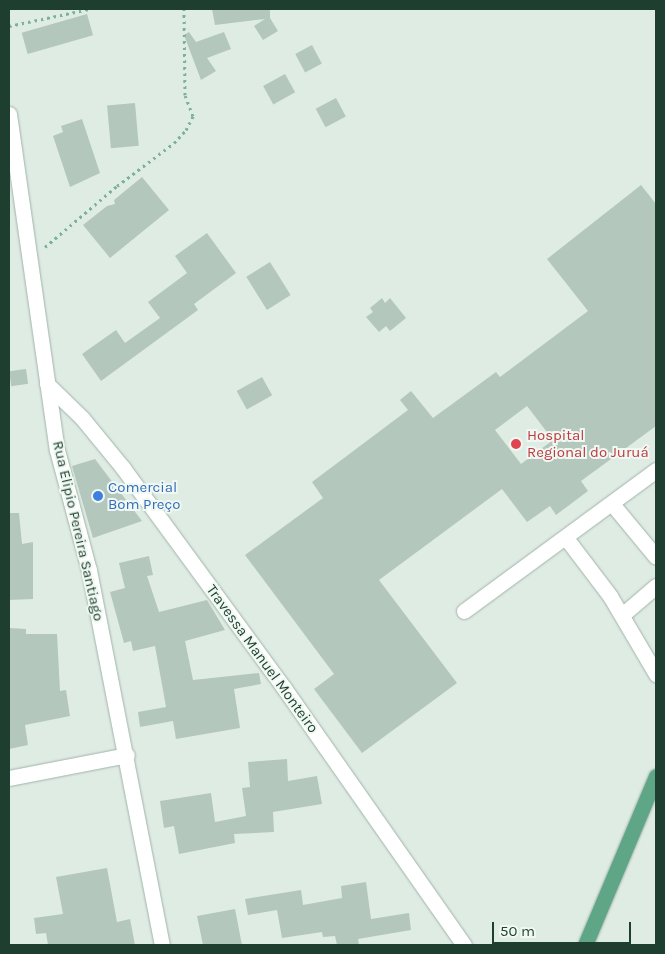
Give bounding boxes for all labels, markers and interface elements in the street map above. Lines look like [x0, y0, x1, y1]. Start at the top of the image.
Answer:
place label: Hospital Regional do Juruá [527, 426, 649, 461]
marker: Hospital Regional do Juruá [509, 437, 523, 451]
street label: Rua Elipio Pereira Santiago [48, 439, 108, 623]
place label: Comercial Bom Preço [108, 478, 180, 513]
marker: Comercial Bom Preço [92, 490, 104, 502]
street label: Travessa Manuel Monteiro [202, 581, 322, 737]
scale bar [495, 912, 634, 944]
text: 50 m [500, 922, 535, 940]

